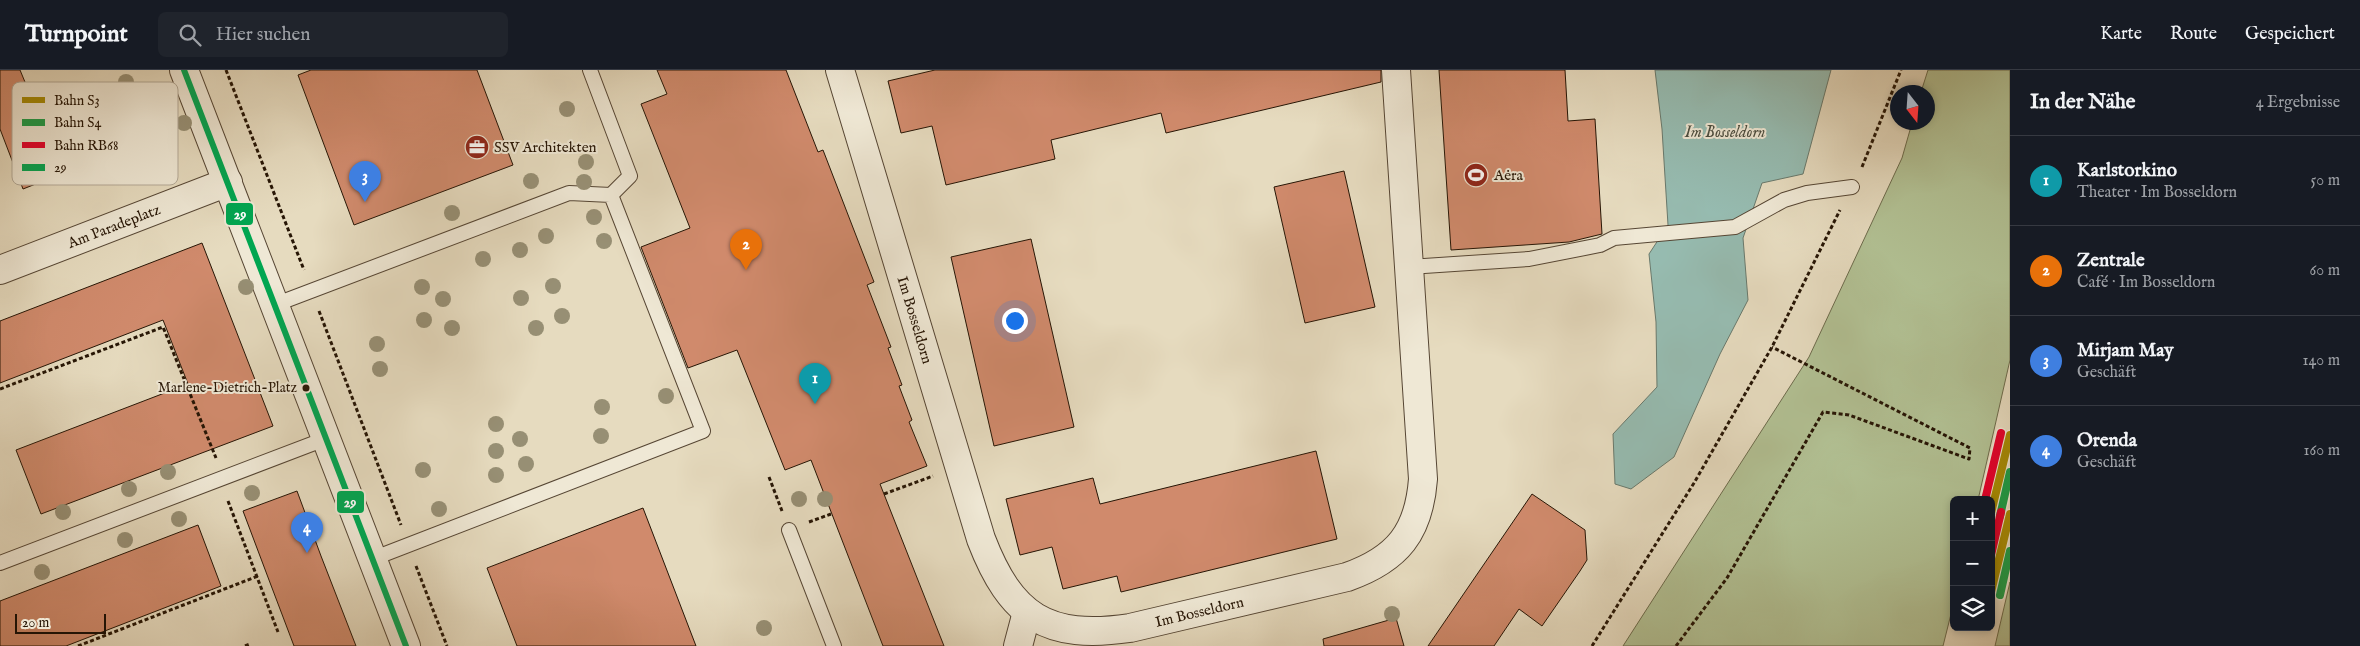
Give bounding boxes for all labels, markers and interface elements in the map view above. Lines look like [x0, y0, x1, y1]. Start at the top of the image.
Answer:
search box [158, 12, 508, 57]
text: Turnpoint [25, 19, 128, 50]
icon: search [176, 21, 204, 49]
text: Hier suchen [216, 23, 310, 47]
text: Karte [2100, 23, 2142, 46]
text: Route [2170, 23, 2217, 46]
text: Gespeichert [2245, 23, 2335, 46]
legend [12, 82, 178, 185]
north arrow [1890, 85, 1935, 130]
text: In der Nähe [2030, 89, 2136, 116]
text: Bahn S3 [54, 92, 100, 110]
text: 4 Ergebnisse [2256, 93, 2340, 113]
text: Bahn S4 [54, 114, 101, 132]
water label: Im Bosseldorn [1684, 123, 1765, 143]
office icon: SSV Architekten [464, 134, 490, 160]
text: Bahn RB68 [54, 137, 119, 155]
place label: SSV Architekten [494, 138, 597, 157]
text: 29 [54, 159, 67, 177]
text: Karlstorkino [2077, 159, 2177, 183]
pin: 3 [349, 161, 381, 202]
sports icon: Aėra [1463, 162, 1489, 188]
place label: Aėra [1493, 166, 1524, 185]
text: 1 [2043, 171, 2049, 191]
text: 50 m [2311, 171, 2340, 191]
text: Theater · Im Bosseldorn [2077, 183, 2237, 203]
street label: Am Paradeplatz [64, 200, 163, 253]
line badge: 29 [225, 202, 254, 226]
text: 29 [234, 206, 246, 224]
pin: 2 [730, 229, 762, 270]
text: Zentrale [2077, 249, 2145, 273]
text: 2 [2042, 261, 2050, 281]
text: 60 m [2310, 261, 2340, 281]
text: Café · Im Bosseldorn [2077, 273, 2215, 293]
street label: Im Bosseldorn [893, 274, 937, 366]
your location [1002, 308, 1028, 334]
text: Mirjam May [2077, 339, 2174, 363]
text: 3 [2043, 351, 2049, 371]
text: 140 m [2302, 351, 2340, 371]
pin: 1 [799, 363, 831, 404]
text: Geschäft [2077, 363, 2136, 383]
place label: Marlene-Dietrich-Platz [158, 379, 298, 397]
marker: Marlene-Dietrich-Platz [301, 383, 311, 393]
text: Orenda [2077, 429, 2137, 453]
text: 4 [2042, 441, 2050, 461]
text: 160 m [2304, 441, 2340, 461]
text: Geschäft [2077, 453, 2136, 473]
line badge: 29 [336, 490, 365, 514]
text: 29 [344, 494, 356, 512]
map controls [1950, 496, 1995, 631]
button: + [1950, 496, 1995, 541]
pin: 4 [291, 512, 323, 553]
button: − [1950, 541, 1995, 586]
button: layers [1950, 586, 1995, 631]
street label: Im Bosseldorn [1153, 592, 1246, 631]
scale bar [15, 611, 106, 634]
text: 20 m [22, 614, 49, 632]

